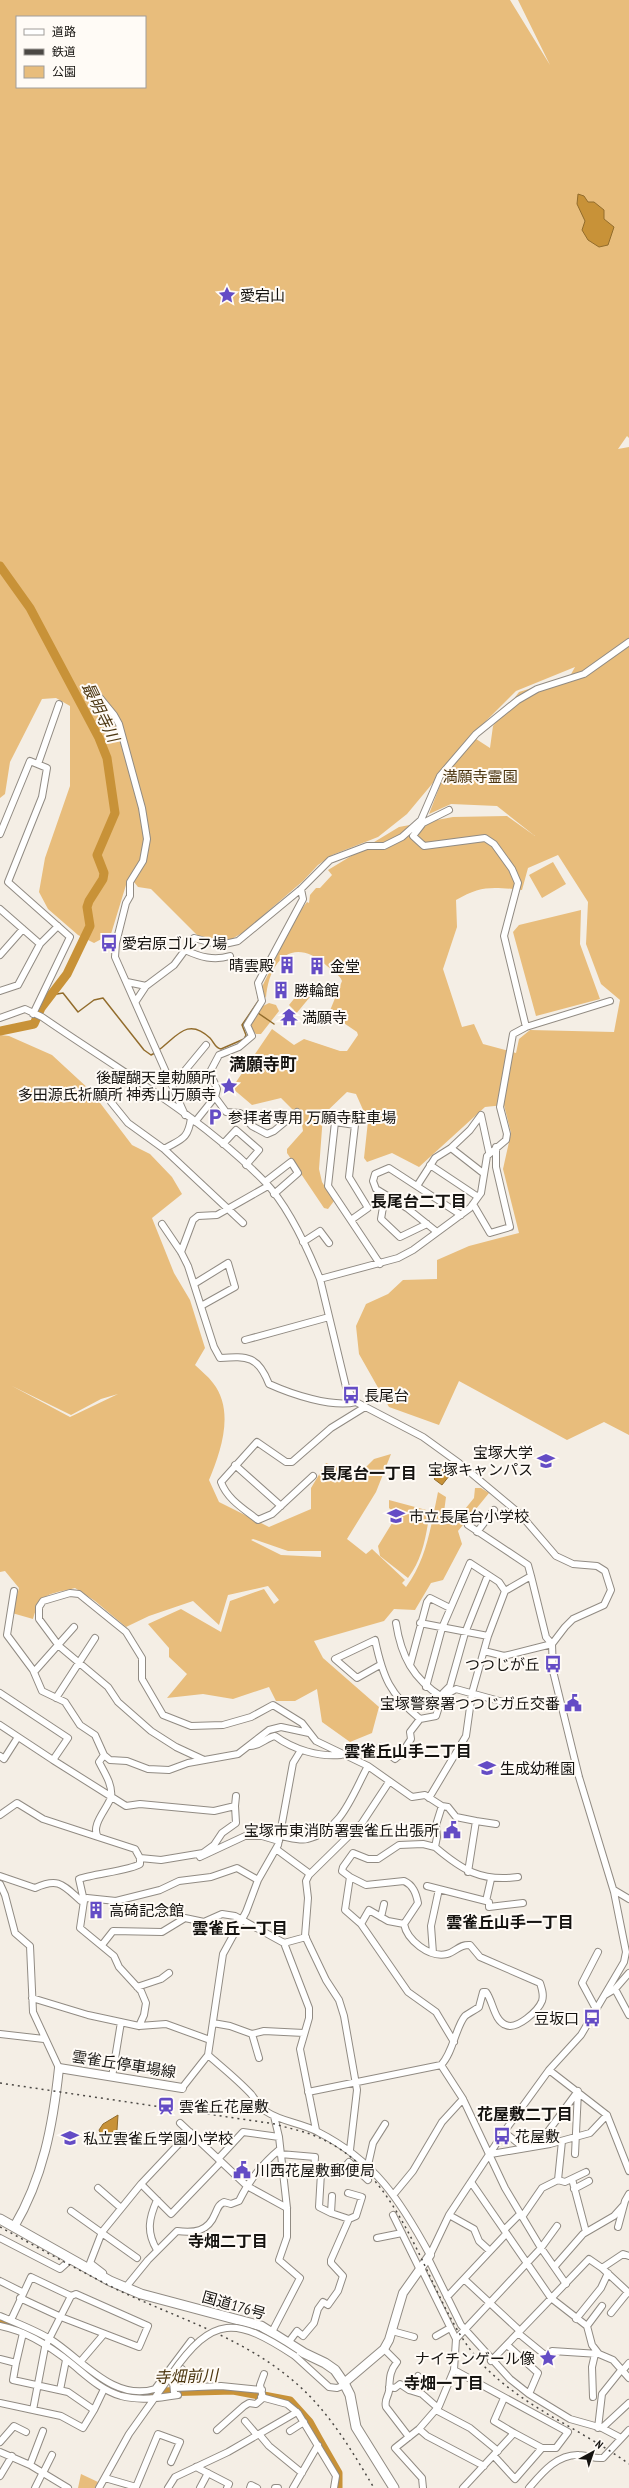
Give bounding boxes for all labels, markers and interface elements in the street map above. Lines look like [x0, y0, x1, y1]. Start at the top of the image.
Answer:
legend [16, 16, 146, 88]
text: 道路 [52, 24, 76, 39]
text: 鉄道 [52, 44, 76, 59]
text: 公園 [52, 64, 76, 79]
place icon: 愛宕山 [217, 285, 237, 305]
place label: 愛宕山 [240, 286, 285, 305]
water label: 最明寺川 [78, 679, 125, 747]
park label: 満願寺霊園 [442, 767, 518, 786]
bus stop icon: 愛宕原ゴルフ場 [99, 933, 119, 953]
place label: 愛宕原ゴルフ場 [122, 934, 227, 953]
building icon: 晴雲殿 [277, 955, 297, 975]
place label: 晴雲殿 [229, 956, 274, 975]
building icon: 金堂 [307, 956, 327, 976]
place label: 金堂 [330, 957, 360, 976]
building icon: 勝輪館 [271, 980, 291, 1000]
place label: 勝輪館 [294, 981, 339, 1000]
temple icon: 満願寺 [279, 1007, 299, 1027]
place label: 満願寺 [302, 1008, 347, 1027]
district label: 満願寺町 [229, 1053, 297, 1075]
place label: 後醍醐天皇勅願所 多田源氏祈願所 神秀山万願寺 [18, 1068, 216, 1104]
place icon: 後醍醐天皇勅願所 多田源氏祈願所 神秀山万願寺 [219, 1076, 239, 1096]
parking icon: 参拝者専用 万願寺駐車場 [205, 1107, 225, 1127]
place label: 参拝者専用 万願寺駐車場 [228, 1108, 396, 1127]
district label: 長尾台二丁目 [371, 1191, 467, 1211]
bus stop icon: 長尾台 [341, 1385, 361, 1405]
place label: 長尾台 [364, 1386, 409, 1405]
place label: 宝塚大学 宝塚キャンパス [428, 1443, 533, 1479]
school or university icon: 宝塚大学 宝塚キャンパス [536, 1451, 556, 1471]
district label: 長尾台一丁目 [321, 1463, 417, 1483]
school or university icon: 市立長尾台小学校 [386, 1506, 406, 1526]
place label: 市立長尾台小学校 [409, 1507, 529, 1526]
bus stop icon: つつじが丘 [543, 1654, 563, 1674]
place label: つつじが丘 [465, 1655, 540, 1674]
public building icon: 宝塚警察署つつじガ丘交番 [563, 1693, 583, 1713]
place label: 宝塚警察署つつじガ丘交番 [380, 1694, 560, 1713]
district label: 雲雀丘山手二丁目 [344, 1741, 472, 1761]
school or university icon: 生成幼稚園 [477, 1758, 497, 1778]
place label: 生成幼稚園 [500, 1759, 575, 1778]
public building icon: 宝塚市東消防署雲雀丘出張所 [442, 1820, 462, 1840]
place label: 宝塚市東消防署雲雀丘出張所 [244, 1821, 439, 1840]
building icon: 高碕記念館 [86, 1900, 106, 1920]
place label: 高碕記念館 [109, 1901, 184, 1920]
district label: 雲雀丘山手一丁目 [446, 1912, 574, 1932]
district label: 雲雀丘一丁目 [192, 1918, 288, 1938]
bus stop icon: 豆坂口 [582, 2008, 602, 2028]
place label: 豆坂口 [534, 2009, 579, 2028]
street label: 雲雀丘停車場線 [71, 2046, 177, 2082]
station icon: 雲雀丘花屋敷 [156, 2096, 176, 2116]
place label: 雲雀丘花屋敷 [179, 2097, 269, 2116]
district label: 花屋敷二丁目 [477, 2104, 573, 2124]
bus stop icon: 花屋敷 [492, 2126, 512, 2146]
place label: 花屋敷 [515, 2127, 560, 2146]
school or university icon: 私立雲雀丘学園小学校 [60, 2128, 80, 2148]
place label: 私立雲雀丘学園小学校 [83, 2129, 233, 2148]
public building icon: 川西花屋敷郵便局 [232, 2160, 252, 2180]
place label: 川西花屋敷郵便局 [255, 2161, 375, 2180]
district label: 寺畑二丁目 [188, 2231, 268, 2251]
street label: 国道176号 [200, 2287, 268, 2323]
place icon: ナイチンゲール像 [538, 2348, 558, 2368]
place label: ナイチンゲール像 [415, 2349, 535, 2368]
water label: 寺畑前川 [154, 2365, 220, 2387]
district label: 寺畑一丁目 [404, 2373, 484, 2393]
north arrow [573, 2432, 613, 2472]
text: N [593, 2437, 606, 2452]

